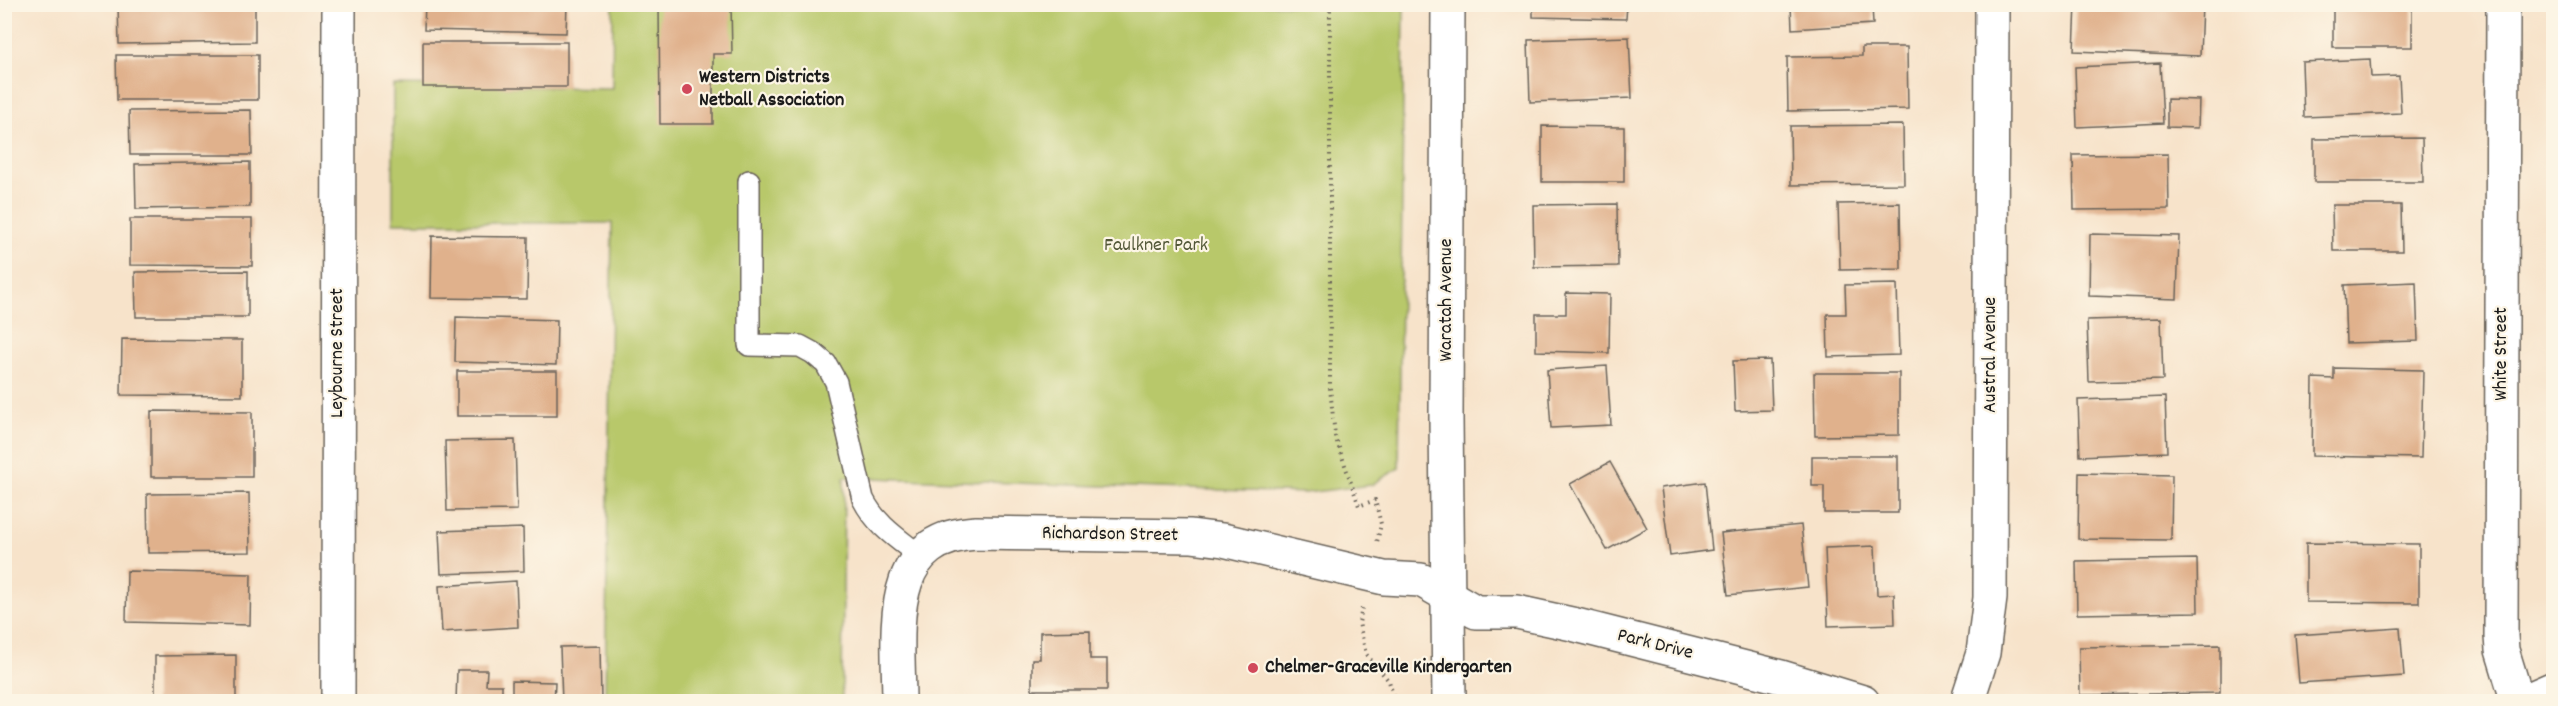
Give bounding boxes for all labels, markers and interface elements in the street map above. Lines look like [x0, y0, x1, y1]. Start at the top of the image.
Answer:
place label: Western Districts Netball Association [699, 64, 844, 115]
marker: Western Districts Netball Association [680, 82, 694, 96]
park label: Faulkner Park [1104, 232, 1208, 260]
street label: Waratah Avenue [1433, 238, 1461, 361]
street label: Leybourne Street [324, 288, 352, 418]
street label: Austral Avenue [1977, 297, 2005, 413]
street label: White Street [2488, 307, 2516, 401]
street label: Richardson Street [1042, 520, 1178, 550]
street label: Park Drive [1614, 622, 1696, 668]
place label: Chelmer-Graceville Kindergarten [1265, 654, 1512, 682]
marker: Chelmer-Graceville Kindergarten [1246, 661, 1260, 675]

